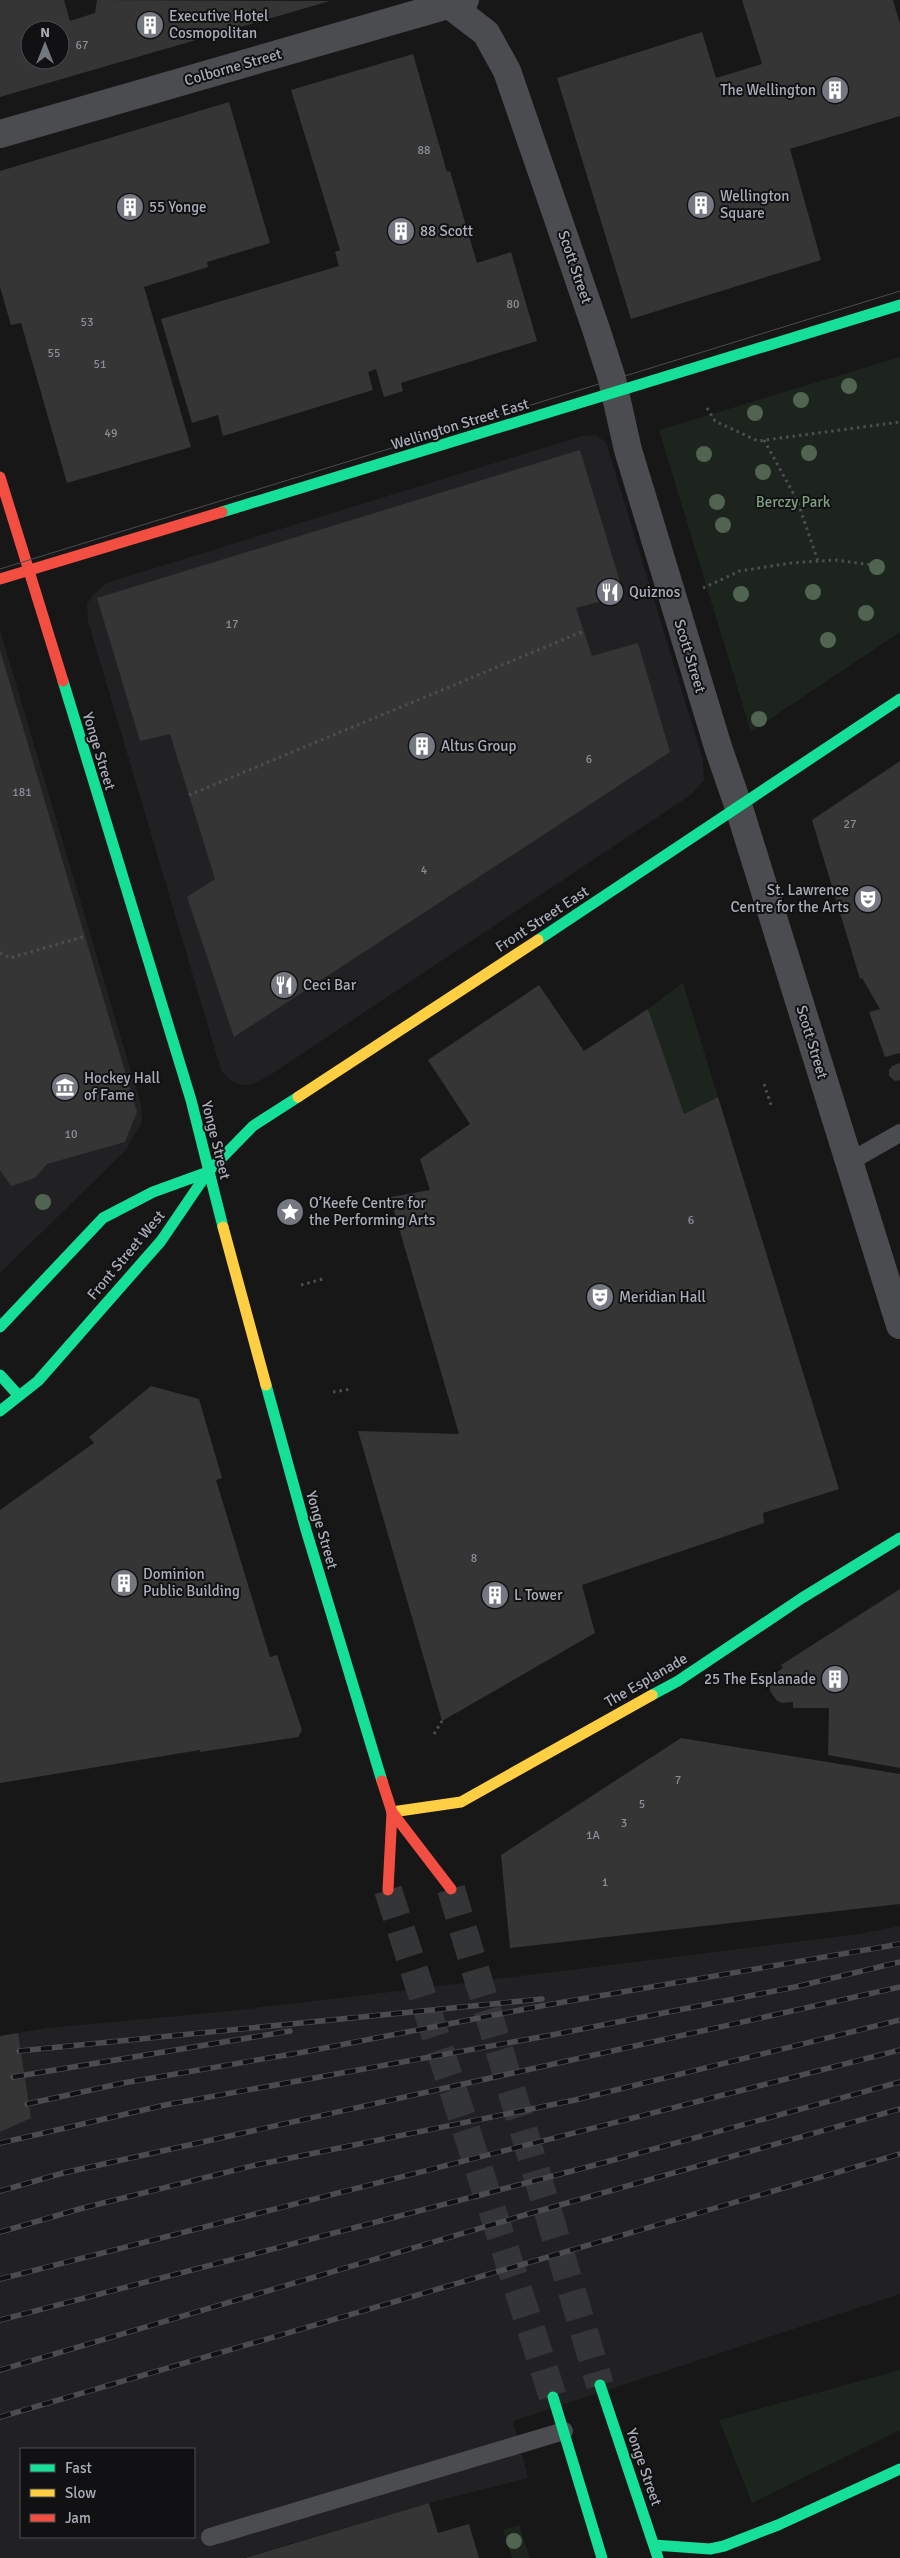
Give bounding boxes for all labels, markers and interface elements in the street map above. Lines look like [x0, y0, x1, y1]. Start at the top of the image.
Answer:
place label: Executive Hotel Cosmopolitan [169, 7, 268, 42]
building icon: Executive Hotel Cosmopolitan [135, 10, 165, 40]
north arrow [20, 20, 70, 70]
text: N [40, 24, 50, 41]
house number: 67 [76, 38, 88, 53]
street label: Colborne Street [182, 45, 284, 89]
building icon: The Wellington [820, 75, 850, 105]
place label: The Wellington [720, 81, 816, 99]
house number: 88 [418, 143, 430, 158]
place label: Wellington Square [720, 187, 790, 222]
building icon: Wellington Square [686, 190, 716, 220]
building icon: 55 Yonge [115, 192, 145, 222]
place label: 55 Yonge [149, 198, 207, 216]
building icon: 88 Scott [386, 216, 416, 246]
place label: 88 Scott [420, 222, 473, 240]
street label: Scott Street [554, 228, 596, 306]
house number: 80 [507, 297, 519, 312]
house number: 53 [81, 315, 93, 330]
house number: 55 [48, 346, 60, 361]
house number: 51 [94, 357, 106, 372]
street label: Wellington Street East [389, 394, 531, 454]
house number: 49 [105, 426, 117, 441]
park label: Berczy Park [756, 493, 831, 511]
restaurant icon: Quiznos [595, 577, 625, 607]
place label: Quiznos [629, 583, 681, 601]
house number: 17 [226, 617, 238, 632]
street label: Scott Street [670, 617, 710, 695]
street label: Yonge Street [79, 710, 119, 792]
building icon: Altus Group [407, 731, 437, 761]
place label: Altus Group [441, 737, 516, 755]
house number: 6 [586, 752, 592, 767]
house number: 181 [12, 785, 32, 800]
house number: 27 [844, 817, 856, 832]
house number: 4 [421, 863, 428, 878]
place label: St. Lawrence Centre for the Arts [731, 881, 849, 916]
street label: Front Street East [492, 882, 592, 956]
theatre icon: St. Lawrence Centre for the Arts [853, 884, 883, 914]
restaurant icon: Ceci Bar [269, 970, 299, 1000]
place label: Ceci Bar [303, 976, 357, 994]
street label: Scott Street [792, 1003, 832, 1081]
place label: Hockey Hall of Fame [84, 1069, 160, 1104]
museum icon: Hockey Hall of Fame [50, 1072, 80, 1102]
street label: Yonge Street [198, 1099, 234, 1181]
house number: 10 [65, 1127, 77, 1142]
place label: O’Keefe Centre for the Performing Arts [309, 1194, 436, 1229]
place icon: O’Keefe Centre for the Performing Arts [275, 1197, 305, 1227]
street label: Front Street West [83, 1207, 169, 1303]
house number: 6 [688, 1213, 694, 1228]
theatre icon: Meridian Hall [585, 1282, 615, 1312]
place label: Meridian Hall [619, 1288, 706, 1306]
street label: Yonge Street [302, 1489, 342, 1571]
house number: 8 [471, 1551, 477, 1566]
place label: Dominion Public Building [143, 1565, 240, 1600]
building icon: Dominion Public Building [109, 1568, 139, 1598]
building icon: L Tower [480, 1580, 510, 1610]
place label: L Tower [514, 1586, 563, 1604]
street label: The Esplanade [601, 1649, 691, 1711]
building icon: 25 The Esplanade [820, 1664, 850, 1694]
place label: 25 The Esplanade [704, 1670, 816, 1688]
house number: 7 [675, 1773, 681, 1788]
house number: 5 [639, 1797, 645, 1812]
house number: 3 [621, 1816, 627, 1831]
house number: 1A [586, 1828, 601, 1843]
house number: 1 [602, 1875, 608, 1890]
street label: Yonge Street [622, 2426, 666, 2508]
legend [20, 2448, 195, 2538]
text: Fast [65, 2459, 92, 2477]
text: Slow [65, 2484, 96, 2502]
text: Jam [65, 2509, 91, 2527]

